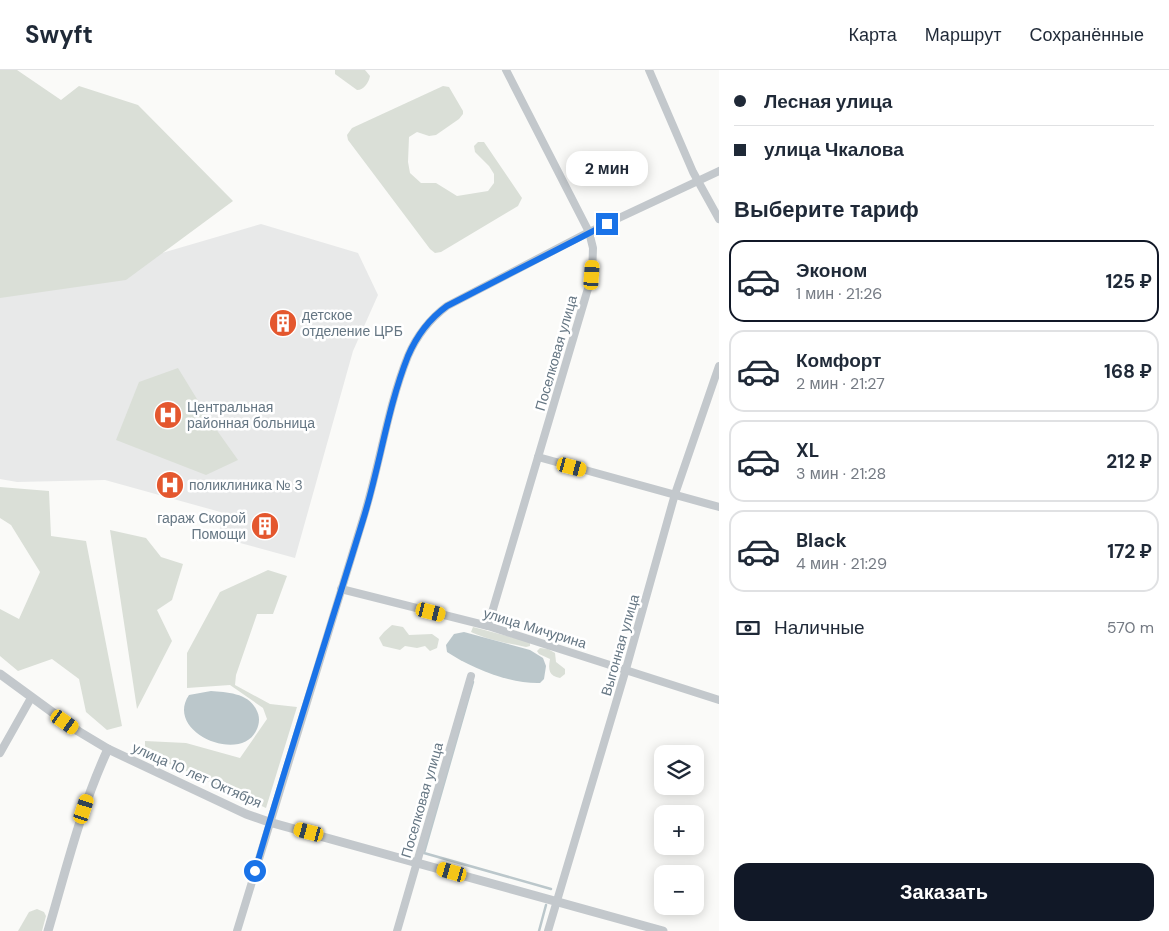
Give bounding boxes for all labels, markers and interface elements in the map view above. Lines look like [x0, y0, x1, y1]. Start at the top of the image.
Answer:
text: Swyft [25, 19, 93, 50]
text: Карта [849, 23, 897, 47]
text: Маршрут [925, 23, 1001, 47]
text: Сохранённые [1029, 23, 1144, 47]
text: Лесная улица [764, 89, 892, 114]
text: улица Чкалова [764, 137, 904, 162]
callout: 2 мин [566, 152, 648, 186]
text: 2 мин [585, 158, 629, 179]
text: Выберите тариф [734, 195, 919, 224]
route end [596, 213, 618, 235]
text: Эконом [796, 258, 867, 283]
icon: car [736, 259, 781, 304]
car [583, 260, 600, 290]
text: 125 ₽ [1105, 269, 1152, 294]
text: 1 мин · 21:26 [796, 283, 882, 304]
street label: Поселковая улица [531, 293, 581, 413]
place label: детское отделение ЦРБ [302, 306, 403, 340]
building icon: детское отделение ЦРБ [268, 308, 298, 338]
text: Комфорт [796, 348, 881, 373]
icon: car [736, 349, 781, 394]
text: 168 ₽ [1104, 359, 1152, 384]
text: 2 мин · 21:27 [796, 373, 885, 394]
place label: Центральная районная больница [187, 398, 315, 432]
hospital icon: Центральная районная больница [153, 400, 183, 430]
text: XL [796, 438, 819, 463]
icon: car [736, 439, 781, 484]
text: 212 ₽ [1106, 449, 1152, 474]
car [555, 456, 588, 478]
text: 3 мин · 21:28 [796, 463, 886, 484]
hospital icon: поликлиника № 3 [155, 470, 185, 500]
place label: поликлиника № 3 [189, 476, 303, 494]
place label: гараж Скорой Помощи [157, 509, 246, 543]
building icon: гараж Скорой Помощи [250, 511, 280, 541]
text: Black [796, 528, 847, 553]
icon: car [736, 529, 781, 574]
text: 172 ₽ [1107, 539, 1152, 564]
text: 4 мин · 21:29 [796, 553, 887, 574]
street label: Выгонная улица [597, 592, 643, 698]
car [414, 601, 447, 623]
street label: улица Мичурина [481, 604, 589, 652]
icon: cash [734, 614, 762, 642]
text: Наличные [774, 615, 865, 640]
text: 570 m [1107, 617, 1154, 638]
car [48, 707, 81, 737]
street label: улица 10 лет Октября [129, 738, 265, 812]
street label: Поселковая улица [397, 740, 447, 860]
map controls [654, 745, 704, 915]
button: layers [654, 745, 704, 795]
car [72, 792, 95, 826]
button: + [654, 805, 704, 855]
car [292, 821, 325, 843]
route start [244, 860, 266, 882]
car [435, 861, 468, 883]
button: Заказать [734, 863, 1154, 921]
button: − [654, 865, 704, 915]

